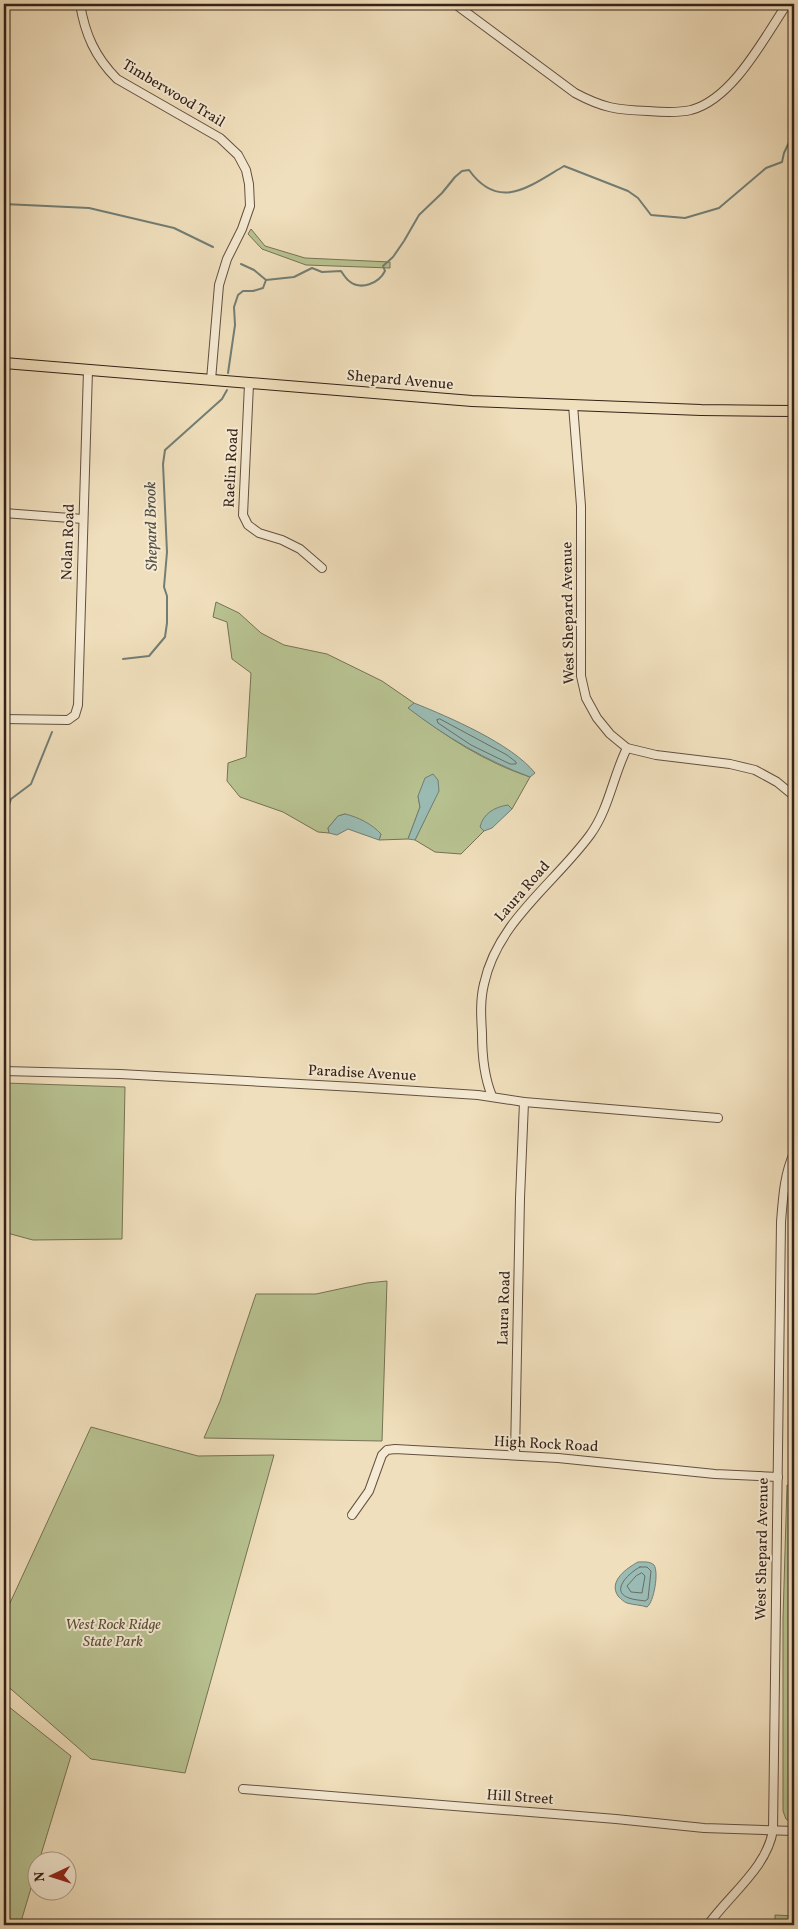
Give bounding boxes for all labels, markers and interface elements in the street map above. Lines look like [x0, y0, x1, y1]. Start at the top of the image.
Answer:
street label: Timberwood Trail [118, 55, 228, 133]
street label: Shepard Avenue [346, 366, 454, 396]
street label: Raelin Road [219, 428, 245, 508]
water label: Shepard Brook [140, 481, 164, 571]
street label: Nolan Road [57, 503, 81, 581]
street label: West Shepard Avenue [557, 541, 581, 685]
street label: Laura Road [490, 857, 556, 927]
street label: Paradise Avenue [307, 1061, 417, 1087]
street label: Laura Road [493, 1270, 517, 1346]
street label: High Rock Road [493, 1432, 599, 1458]
street label: West Shepard Avenue [751, 1477, 775, 1621]
park label: West Rock Ridge State Park [65, 1615, 161, 1653]
street label: Hill Street [486, 1785, 554, 1811]
north arrow [28, 1852, 78, 1902]
text: N [31, 1871, 50, 1883]

